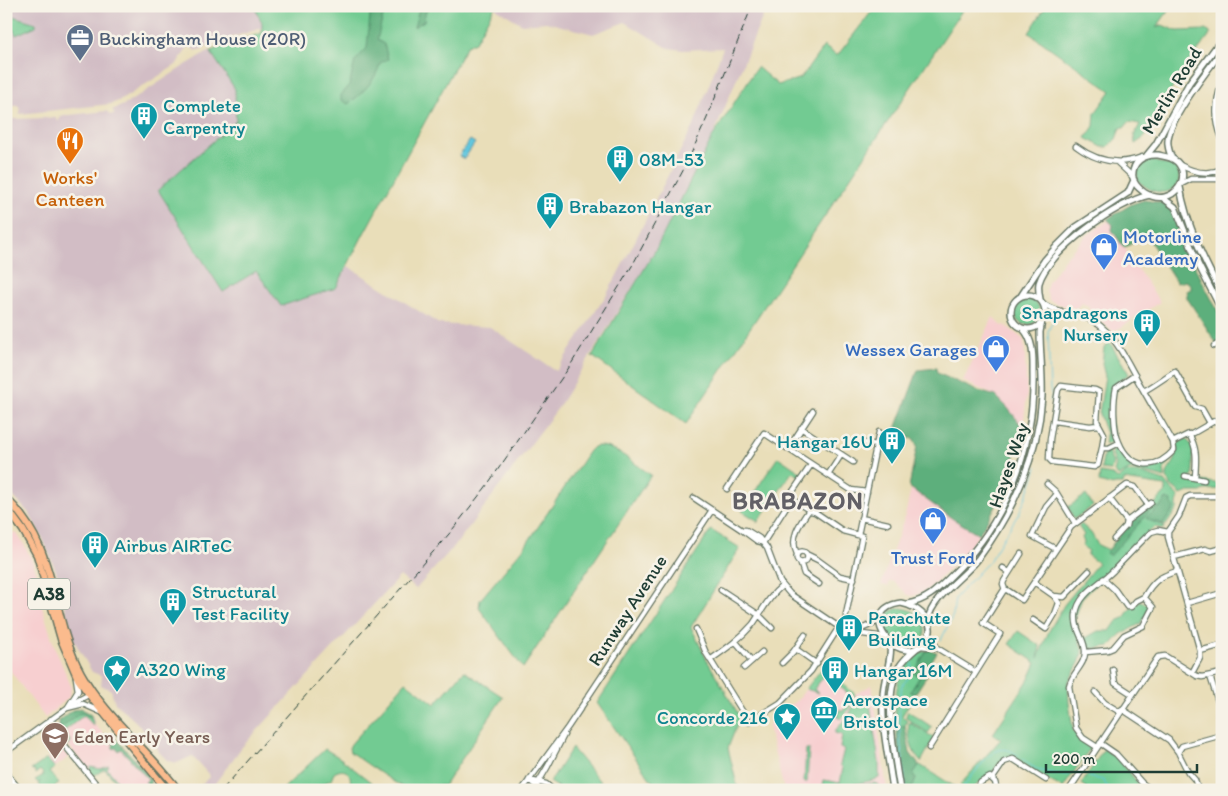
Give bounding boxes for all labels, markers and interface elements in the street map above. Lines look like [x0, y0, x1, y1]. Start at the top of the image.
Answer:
office icon: Buckingham House (20R) [65, 23, 95, 62]
place label: Buckingham House (20R) [99, 27, 306, 50]
street label: Merlin Road [1136, 42, 1207, 138]
place label: Complete Carpentry [163, 94, 245, 139]
building icon: Complete Carpentry [129, 101, 159, 140]
restaurant icon: Works' Canteen [55, 126, 85, 165]
building icon: 08M-53 [605, 144, 635, 183]
place label: 08M-53 [639, 148, 704, 171]
place label: Works' Canteen [36, 166, 105, 211]
building icon: Brabazon Hangar [535, 191, 565, 230]
place label: Brabazon Hangar [569, 195, 712, 218]
place label: Motorline Academy [1123, 225, 1202, 270]
shop icon: Motorline Academy [1089, 232, 1119, 271]
place label: Snapdragons Nursery [1022, 301, 1128, 346]
building icon: Snapdragons Nursery [1132, 308, 1162, 347]
shop icon: Wessex Garages [981, 334, 1011, 373]
place label: Wessex Garages [845, 338, 977, 361]
street label: Hayes Way [983, 420, 1034, 511]
building icon: Hangar 16U [877, 426, 907, 465]
place label: Hangar 16U [777, 430, 873, 453]
district label: BRABAZON [732, 486, 864, 515]
shop icon: Trust Ford [918, 506, 948, 545]
building icon: Airbus AIRTeC [80, 530, 110, 569]
place label: Airbus AIRTeC [114, 534, 232, 557]
place label: Trust Ford [891, 546, 975, 569]
street label: Runway Avenue [583, 550, 672, 670]
road number: A38 [28, 578, 70, 610]
place label: Structural Test Facility [192, 580, 289, 625]
building icon: Structural Test Facility [158, 587, 188, 626]
place label: Parachute Building [868, 606, 951, 651]
building icon: Parachute Building [834, 613, 864, 652]
place icon: A320 Wing [102, 654, 132, 693]
building icon: Hangar 16M [820, 655, 850, 694]
place label: A320 Wing [136, 658, 226, 681]
place label: Hangar 16M [854, 659, 952, 682]
place label: Aerospace Bristol [843, 688, 928, 733]
museum icon: Aerospace Bristol [809, 695, 839, 734]
place icon: Concorde 216 [772, 702, 802, 741]
place label: Concorde 216 [657, 706, 768, 729]
school or university icon: Eden Early Years [40, 721, 70, 760]
place label: Eden Early Years [74, 725, 210, 748]
scale bar [1046, 741, 1197, 773]
text: 200 m [1053, 750, 1096, 768]

